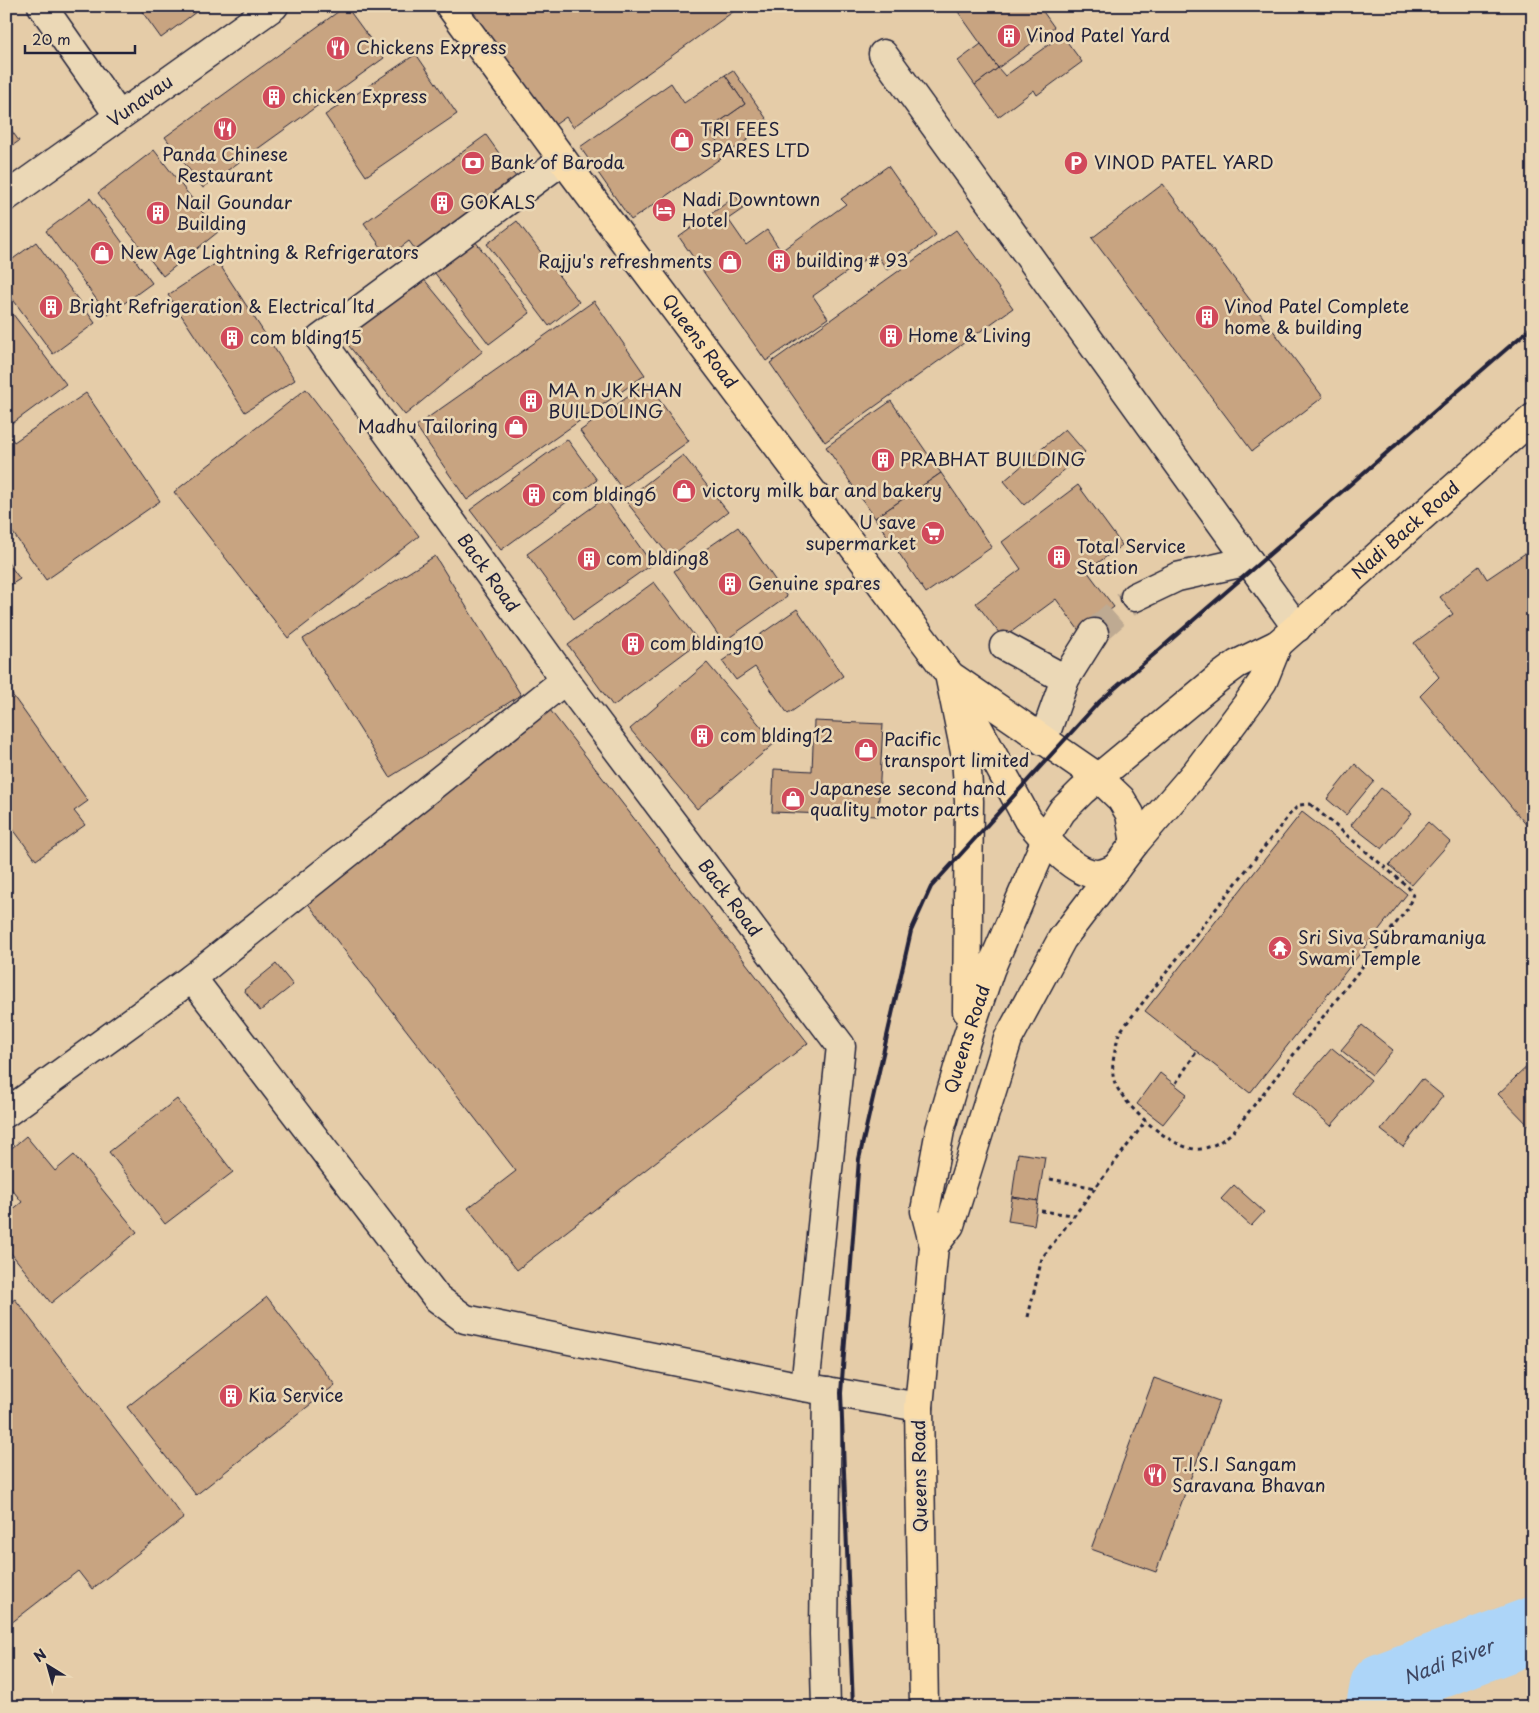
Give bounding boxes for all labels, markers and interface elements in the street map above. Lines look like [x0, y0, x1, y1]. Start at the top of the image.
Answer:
place label: Vinod Patel Yard [1026, 21, 1170, 48]
scale bar [25, 22, 135, 54]
building icon: Vinod Patel Yard [996, 23, 1022, 49]
text: 20 m [32, 27, 71, 50]
place label: Chickens Express [356, 33, 506, 60]
restaurant icon: Chickens Express [325, 35, 351, 61]
street label: Vunavau [101, 67, 178, 133]
place label: chicken Express [292, 82, 427, 109]
building icon: chicken Express [261, 84, 287, 110]
place label: TRI FEES SPARES LTD [700, 115, 810, 163]
restaurant icon: Panda Chinese Restaurant [212, 116, 238, 142]
shop icon: TRI FEES SPARES LTD [669, 127, 695, 153]
place label: Panda Chinese Restaurant [162, 140, 288, 188]
place label: Bank of Baroda [490, 148, 625, 175]
place label: VINOD PATEL YARD [1094, 148, 1274, 175]
bank icon: Bank of Baroda [460, 150, 486, 176]
parking icon: VINOD PATEL YARD [1063, 150, 1089, 176]
place label: Nadi Downtown Hotel [682, 185, 820, 233]
place label: Nail Goundar Building [176, 188, 293, 236]
place label: GOKALS [460, 188, 535, 215]
building icon: GOKALS [429, 190, 455, 216]
hotel icon: Nadi Downtown Hotel [651, 197, 677, 223]
building icon: Nail Goundar Building [145, 200, 171, 226]
place label: New Age Lightning & Refrigerators [120, 238, 419, 265]
shop icon: New Age Lightning & Refrigerators [89, 240, 115, 266]
place label: building # 93 [796, 246, 908, 273]
place label: Rajju's refreshments [538, 247, 712, 274]
building icon: building # 93 [766, 248, 792, 274]
shop icon: Rajju's refreshments [717, 249, 743, 275]
street label: Queens Road [656, 287, 745, 394]
place label: Bright Refrigeration & Electrical ltd [68, 292, 375, 319]
place label: Vinod Patel Complete home & building [1224, 292, 1410, 340]
building icon: Bright Refrigeration & Electrical ltd [38, 294, 64, 320]
building icon: Vinod Patel Complete home & building [1194, 304, 1220, 330]
place label: Home & Living [908, 321, 1031, 348]
place label: com blding15 [250, 323, 362, 350]
building icon: Home & Living [878, 323, 904, 349]
building icon: com blding15 [219, 325, 245, 351]
place label: MA n JK KHAN BUILDOLING [548, 376, 682, 424]
building icon: MA n JK KHAN BUILDOLING [518, 388, 544, 414]
place label: Madhu Tailoring [358, 412, 498, 439]
shop icon: Madhu Tailoring [503, 414, 529, 440]
place label: PRABHAT BUILDING [900, 445, 1086, 472]
building icon: PRABHAT BUILDING [870, 447, 896, 473]
street label: Nadi Back Road [1345, 474, 1465, 585]
place label: victory milk bar and bakery [702, 476, 942, 503]
shop icon: victory milk bar and bakery [671, 478, 697, 504]
place label: com blding6 [552, 480, 656, 507]
building icon: com blding6 [521, 482, 547, 508]
place label: U save supermarket [806, 508, 916, 556]
supermarket icon: U save supermarket [920, 520, 946, 546]
street label: Back Road [452, 527, 527, 617]
place label: Total Service Station [1076, 532, 1186, 580]
place label: com blding8 [606, 544, 709, 571]
building icon: Total Service Station [1046, 544, 1072, 570]
building icon: com blding8 [576, 546, 602, 572]
place label: Genuine spares [748, 569, 880, 596]
building icon: Genuine spares [717, 571, 743, 597]
place label: com blding10 [650, 629, 764, 656]
building icon: com blding10 [620, 631, 646, 657]
place label: com blding12 [720, 721, 833, 748]
building icon: com blding12 [689, 723, 715, 749]
place label: Pacific transport limited [884, 725, 1029, 773]
shop icon: Pacific transport limited [853, 737, 879, 763]
place label: Japanese second hand quality motor parts [810, 774, 1006, 822]
shop icon: Japanese second hand quality motor parts [780, 786, 806, 812]
street label: Back Road [692, 853, 769, 942]
place label: Sri Siva Subramaniya Swami Temple [1298, 923, 1487, 971]
temple icon: Sri Siva Subramaniya Swami Temple [1267, 935, 1293, 961]
street label: Queens Road [936, 981, 996, 1096]
place label: Kia Service [248, 1381, 344, 1408]
building icon: Kia Service [218, 1383, 244, 1409]
street label: Queens Road [904, 1420, 933, 1533]
place label: T.I.S.I Sangam Saravana Bhavan [1172, 1450, 1326, 1498]
restaurant icon: T.I.S.I Sangam Saravana Bhavan [1142, 1462, 1168, 1488]
water label: Nadi River [1399, 1630, 1500, 1690]
north arrow [22, 1640, 72, 1690]
text: N [29, 1643, 51, 1667]

